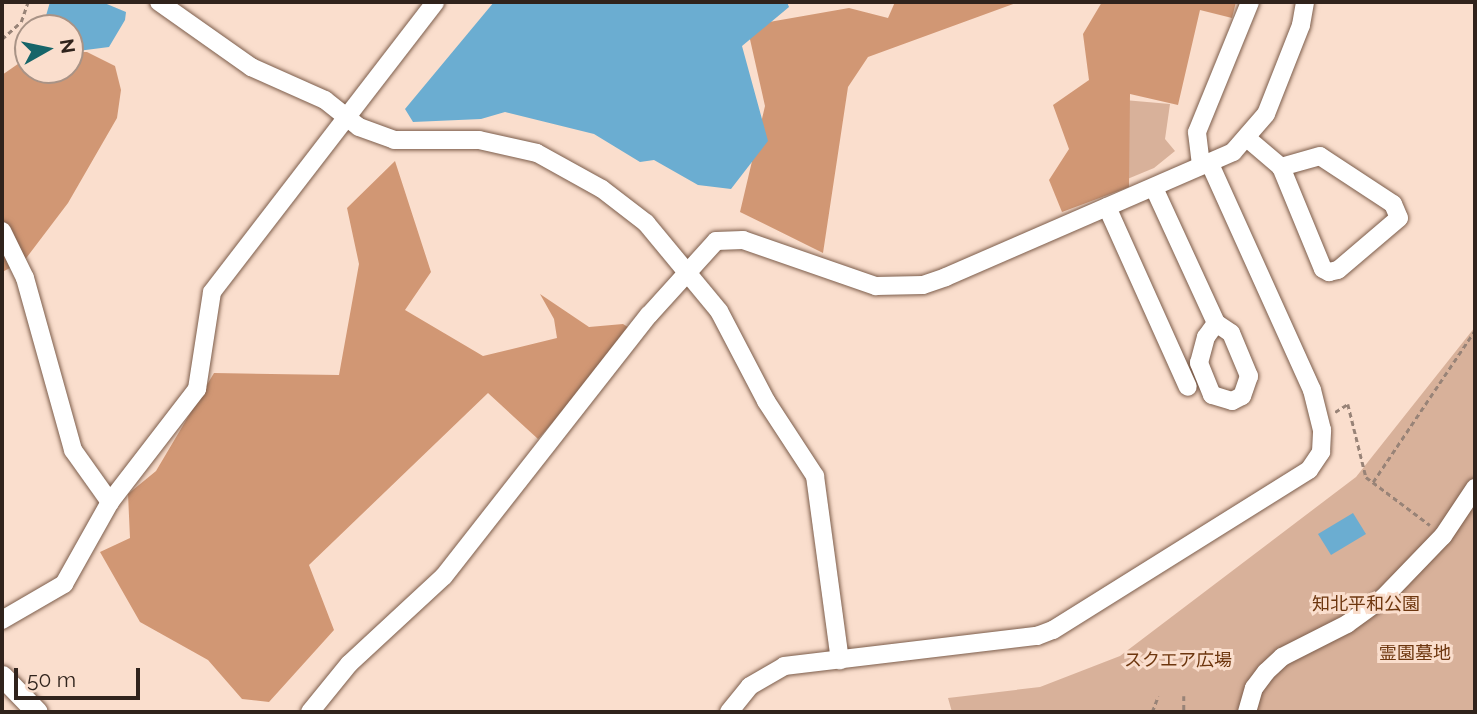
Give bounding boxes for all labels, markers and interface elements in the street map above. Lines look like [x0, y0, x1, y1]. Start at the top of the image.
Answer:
north arrow [14, 14, 84, 84]
text: N [56, 37, 80, 55]
park label: 知北平和公園 [1312, 593, 1420, 615]
park label: 霊園墓地 [1379, 642, 1451, 664]
park label: スクエア広場 [1124, 649, 1232, 671]
scale bar [18, 654, 144, 698]
text: 50 m [27, 667, 76, 692]

